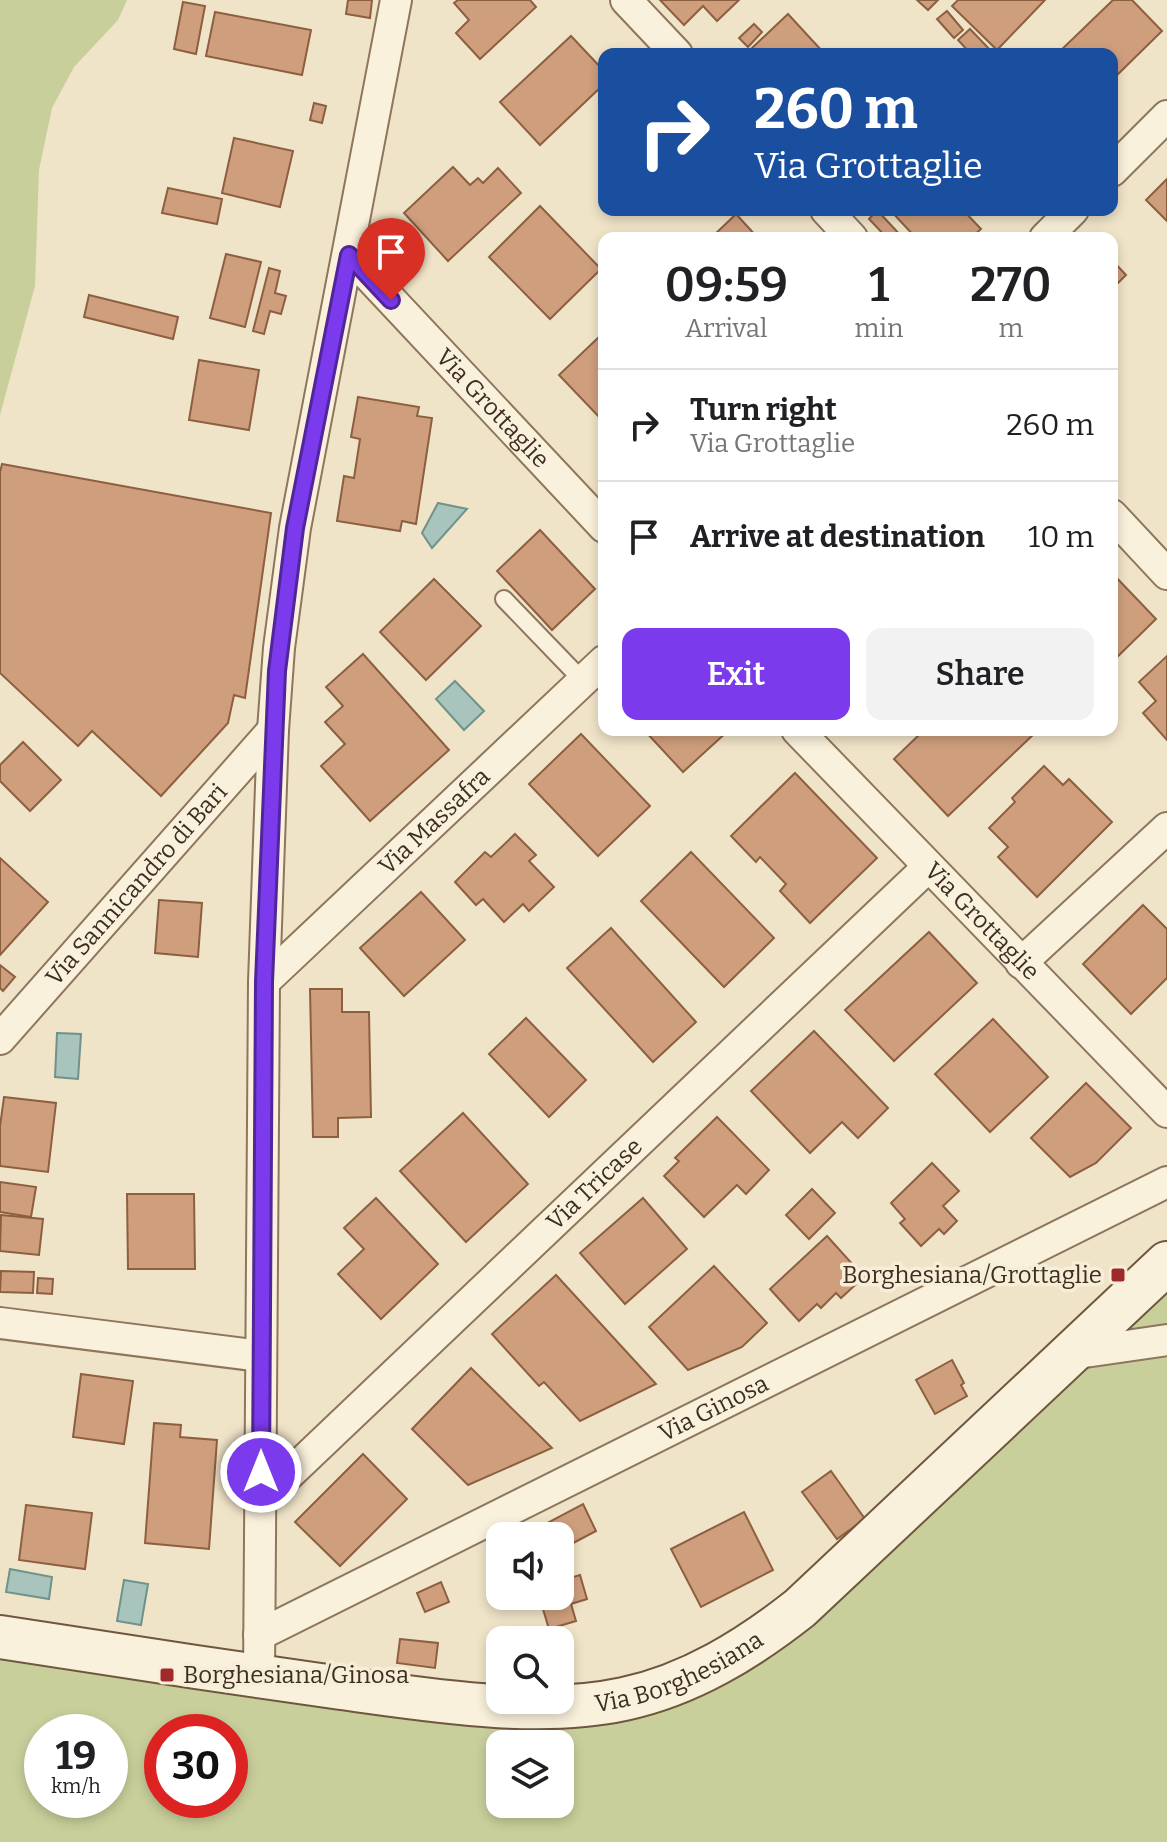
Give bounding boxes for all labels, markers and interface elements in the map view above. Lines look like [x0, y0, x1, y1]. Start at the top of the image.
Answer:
text: 260 m [754, 76, 918, 143]
icon: right [622, 80, 726, 184]
text: Via Grottaglie [754, 144, 983, 188]
pin [357, 218, 425, 300]
icon: arrive [369, 230, 413, 274]
text: 09:59 [665, 256, 788, 314]
text: 1 [869, 256, 889, 314]
text: 270 [970, 256, 1052, 314]
text: Arrival [685, 313, 767, 344]
text: min [855, 313, 904, 344]
text: m [998, 313, 1023, 344]
street label: Via Grottaglie [430, 343, 555, 473]
text: Turn right [690, 392, 837, 428]
icon: right [622, 403, 666, 447]
text: 260 m [1006, 407, 1094, 443]
text: Via Grottaglie [690, 428, 855, 459]
icon: arrive [622, 515, 666, 559]
text: Arrive at destination [690, 519, 985, 555]
text: 10 m [1028, 519, 1094, 555]
button: Exit [622, 628, 850, 720]
button: Share [866, 628, 1094, 720]
street label: Via Massafra [373, 762, 495, 880]
street label: Via Sannicandro di Bari [40, 778, 233, 991]
street label: Via Grottaglie [919, 857, 1045, 986]
street label: Via Tricase [541, 1132, 648, 1236]
place label: Borghesiana/Grottaglie [842, 1261, 1102, 1289]
marker: Borghesiana/Grottaglie [1109, 1266, 1127, 1284]
street label: Via Ginosa [654, 1369, 773, 1447]
position arrow [219, 1430, 303, 1514]
map controls [486, 1522, 574, 1818]
button: sound [486, 1522, 574, 1610]
street label: Via Borghesiana [593, 1625, 768, 1718]
button: search [486, 1626, 574, 1714]
place label: Borghesiana/Ginosa [183, 1661, 409, 1689]
marker: Borghesiana/Ginosa [158, 1666, 176, 1684]
speed limit sign: 30 [144, 1714, 248, 1818]
button: layers [486, 1730, 574, 1818]
text: 19 [56, 1732, 96, 1780]
text: km/h [51, 1774, 101, 1798]

